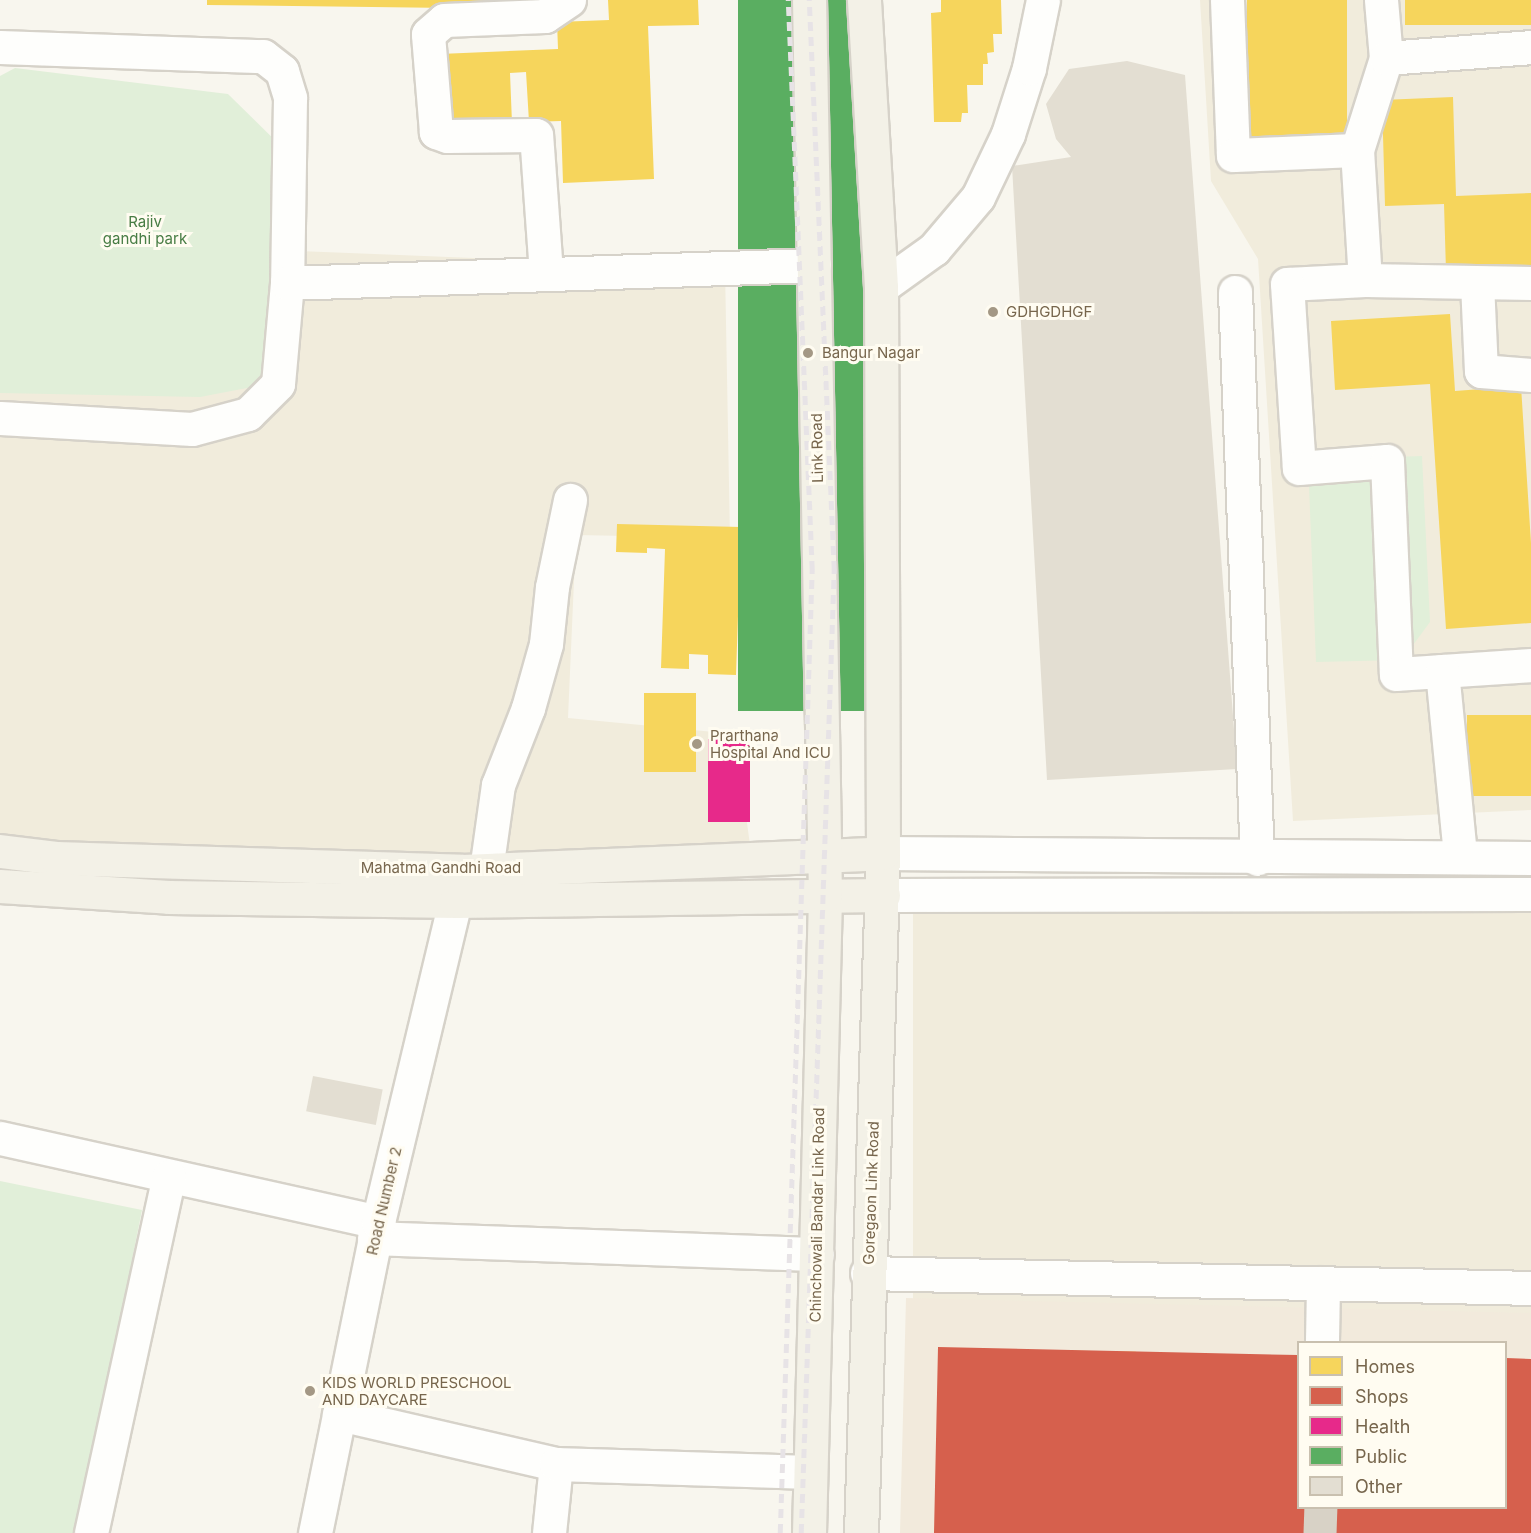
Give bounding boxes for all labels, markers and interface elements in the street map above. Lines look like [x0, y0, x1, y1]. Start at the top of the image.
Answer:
park label: Rajiv gandhi park [103, 212, 187, 247]
marker: GDHGDHGF [984, 303, 1002, 321]
place label: GDHGDHGF [1006, 303, 1092, 321]
marker: Bangur Nagar [799, 344, 817, 362]
place label: Bangur Nagar [822, 344, 920, 362]
street label: Link Road [807, 413, 827, 483]
place label: Prarthana Hospital And ICU [710, 726, 831, 761]
marker: Prarthana Hospital And ICU [688, 735, 706, 753]
street label: Mahatma Gandhi Road [361, 859, 521, 877]
street label: Chinchowali Bandar Link Road [806, 1107, 828, 1323]
street label: Goregaon Link Road [859, 1121, 883, 1265]
street label: Road Number 2 [363, 1145, 405, 1257]
legend [1297, 1341, 1507, 1509]
text: Homes [1355, 1356, 1415, 1377]
place label: KIDS WORLD PRESCHOOL AND DAYCARE [322, 1373, 512, 1408]
marker: KIDS WORLD PRESCHOOL AND DAYCARE [303, 1384, 317, 1398]
text: Shops [1355, 1386, 1409, 1407]
text: Health [1355, 1416, 1410, 1437]
text: Public [1355, 1446, 1407, 1467]
text: Other [1355, 1476, 1403, 1497]

